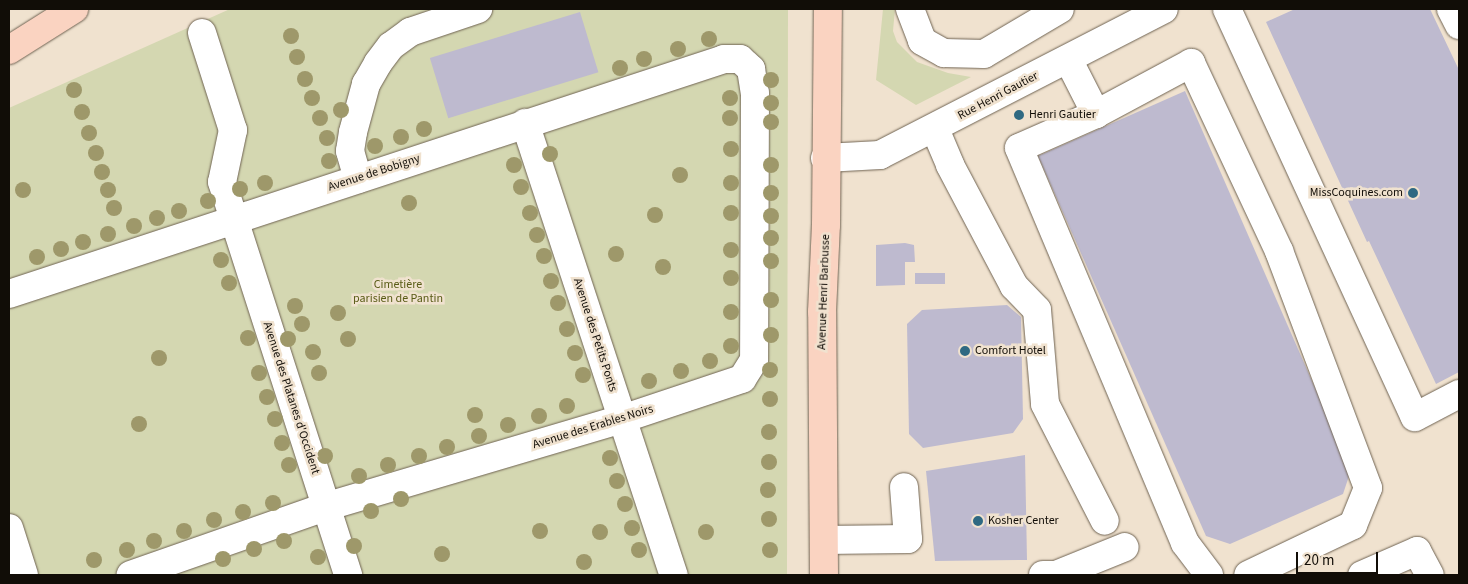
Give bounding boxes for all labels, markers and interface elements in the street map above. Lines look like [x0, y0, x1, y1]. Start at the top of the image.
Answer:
street label: Rue Henri Gautier [955, 69, 1041, 123]
place label: Henri Gautier [1029, 108, 1096, 122]
marker: Henri Gautier [1013, 109, 1025, 121]
street label: Avenue de Bobigny [326, 151, 422, 195]
place label: MissCoquines.com [1310, 186, 1403, 200]
marker: MissCoquines.com [1407, 187, 1419, 199]
street label: Avenue Henri Barbusse [815, 234, 833, 350]
street label: Avenue des Petits Ponts [570, 276, 620, 394]
park label: Cimetière parisien de Pantin [353, 278, 443, 306]
street label: Avenue des Platanes d'Occident [260, 320, 322, 476]
place label: Comfort Hotel [975, 344, 1046, 358]
marker: Comfort Hotel [959, 345, 971, 357]
street label: Avenue des Erables Noirs [531, 402, 655, 452]
place label: Kosher Center [988, 514, 1059, 528]
marker: Kosher Center [972, 515, 984, 527]
scale bar [1298, 542, 1380, 574]
text: 20 m [1304, 550, 1334, 571]

